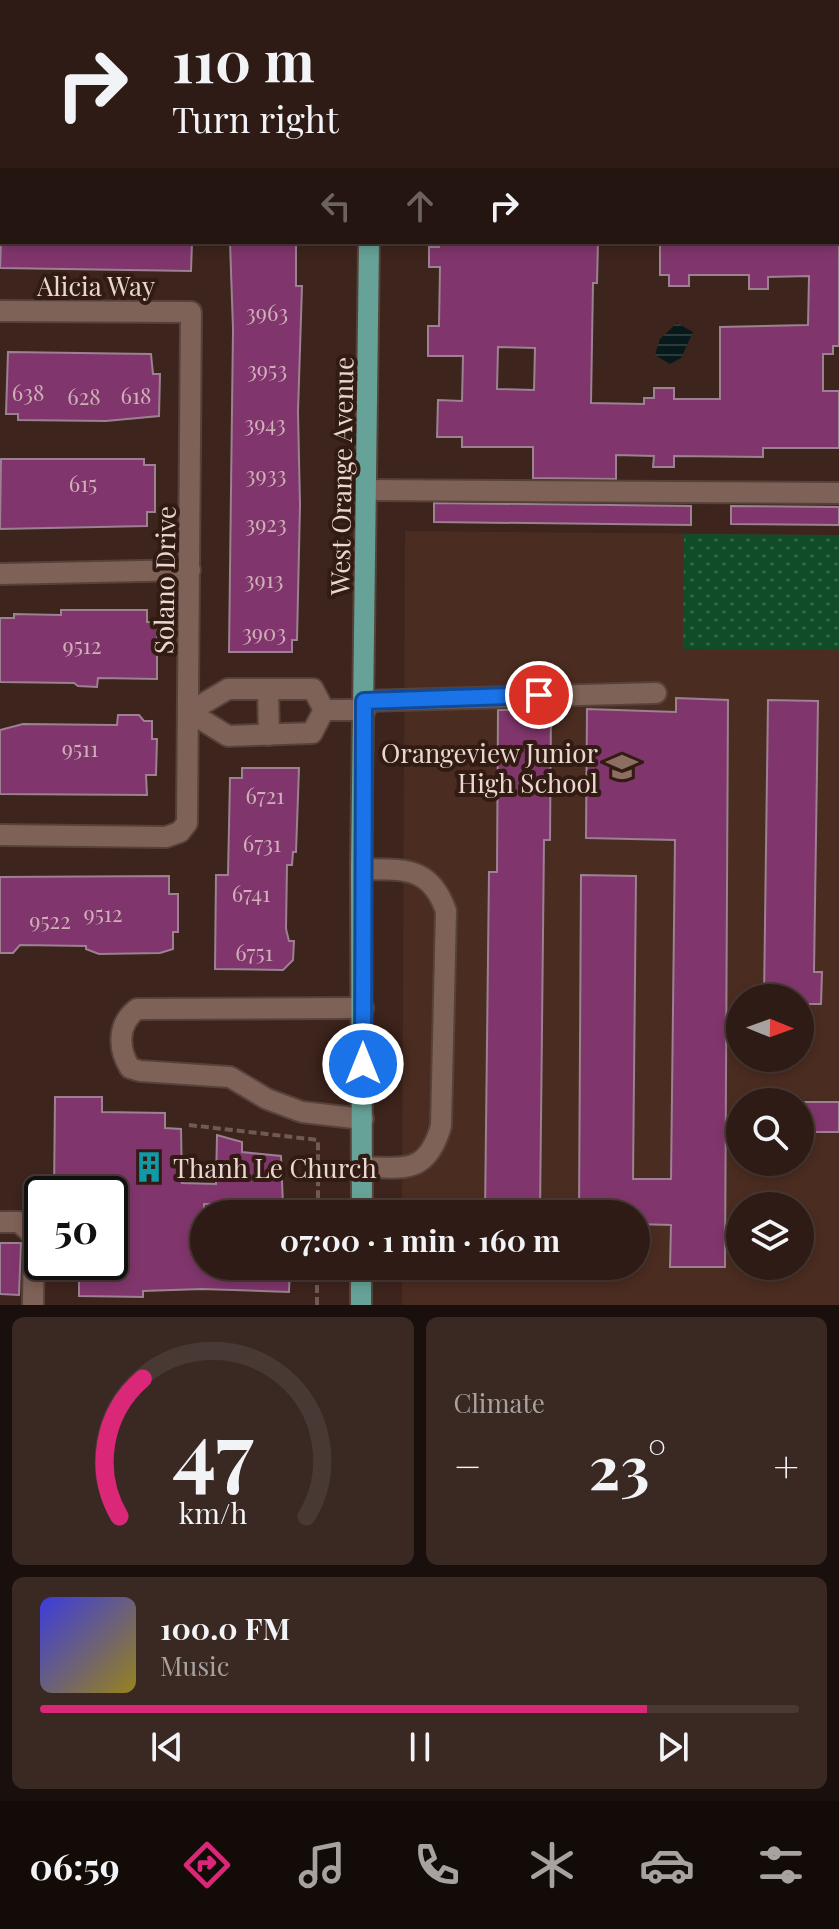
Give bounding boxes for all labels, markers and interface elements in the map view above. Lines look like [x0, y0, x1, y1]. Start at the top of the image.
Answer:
text: 110 m [172, 22, 315, 97]
icon: right [40, 32, 144, 136]
text: Turn right [172, 94, 339, 142]
icon: left [314, 184, 358, 228]
icon: ahead [398, 184, 442, 228]
icon: right [482, 184, 526, 228]
street label: Alicia Way [36, 268, 155, 303]
house number: 3963 [246, 297, 288, 327]
house number: 3953 [247, 354, 287, 384]
street label: West Orange Avenue [321, 356, 361, 597]
house number: 638 [12, 377, 44, 407]
house number: 618 [121, 380, 151, 410]
house number: 628 [67, 381, 101, 411]
house number: 3943 [244, 408, 286, 438]
house number: 3933 [246, 459, 286, 489]
house number: 615 [69, 468, 97, 498]
street label: Solano Drive [145, 506, 183, 654]
house number: 3923 [245, 508, 287, 538]
house number: 3913 [245, 564, 283, 594]
house number: 3903 [242, 617, 286, 647]
house number: 9512 [62, 630, 102, 660]
pin [505, 661, 573, 729]
icon: arrive [517, 673, 561, 717]
house number: 9511 [62, 733, 98, 763]
place label: Orangeview Junior High School [381, 735, 598, 800]
school or university icon: Orangeview Junior High School [605, 750, 639, 784]
house number: 6721 [246, 780, 284, 810]
house number: 6731 [243, 828, 281, 858]
house number: 6741 [232, 878, 270, 908]
house number: 9512 [83, 898, 123, 928]
house number: 9522 [29, 905, 71, 935]
house number: 6751 [235, 937, 273, 967]
north arrow [726, 984, 814, 1072]
map controls [726, 984, 814, 1280]
position arrow [321, 1022, 405, 1106]
button: search [726, 1088, 814, 1176]
building icon: Thanh Le Church [132, 1150, 166, 1184]
place label: Thanh Le Church [173, 1150, 377, 1185]
speed limit sign: 50 [24, 1176, 128, 1280]
button: layers [726, 1192, 814, 1280]
text: 07:00 · 1 min · 160 m [280, 1220, 560, 1260]
text: Climate [454, 1385, 545, 1420]
text: 47 [172, 1393, 253, 1504]
text: 23° [589, 1425, 666, 1505]
text: − [454, 1435, 482, 1494]
text: + [773, 1435, 799, 1494]
text: km/h [178, 1493, 247, 1531]
text: 100.0 FM [160, 1608, 290, 1648]
text: Music [160, 1648, 229, 1683]
icon: previous [145, 1725, 189, 1769]
icon: pause [398, 1725, 442, 1769]
icon: next [651, 1725, 695, 1769]
icon: directions [179, 1837, 235, 1893]
icon: music [294, 1837, 350, 1893]
icon: phone [409, 1837, 465, 1893]
icon: climate [524, 1837, 580, 1893]
icon: car [639, 1837, 695, 1893]
icon: filters [753, 1837, 809, 1893]
text: 06:59 [29, 1841, 120, 1889]

